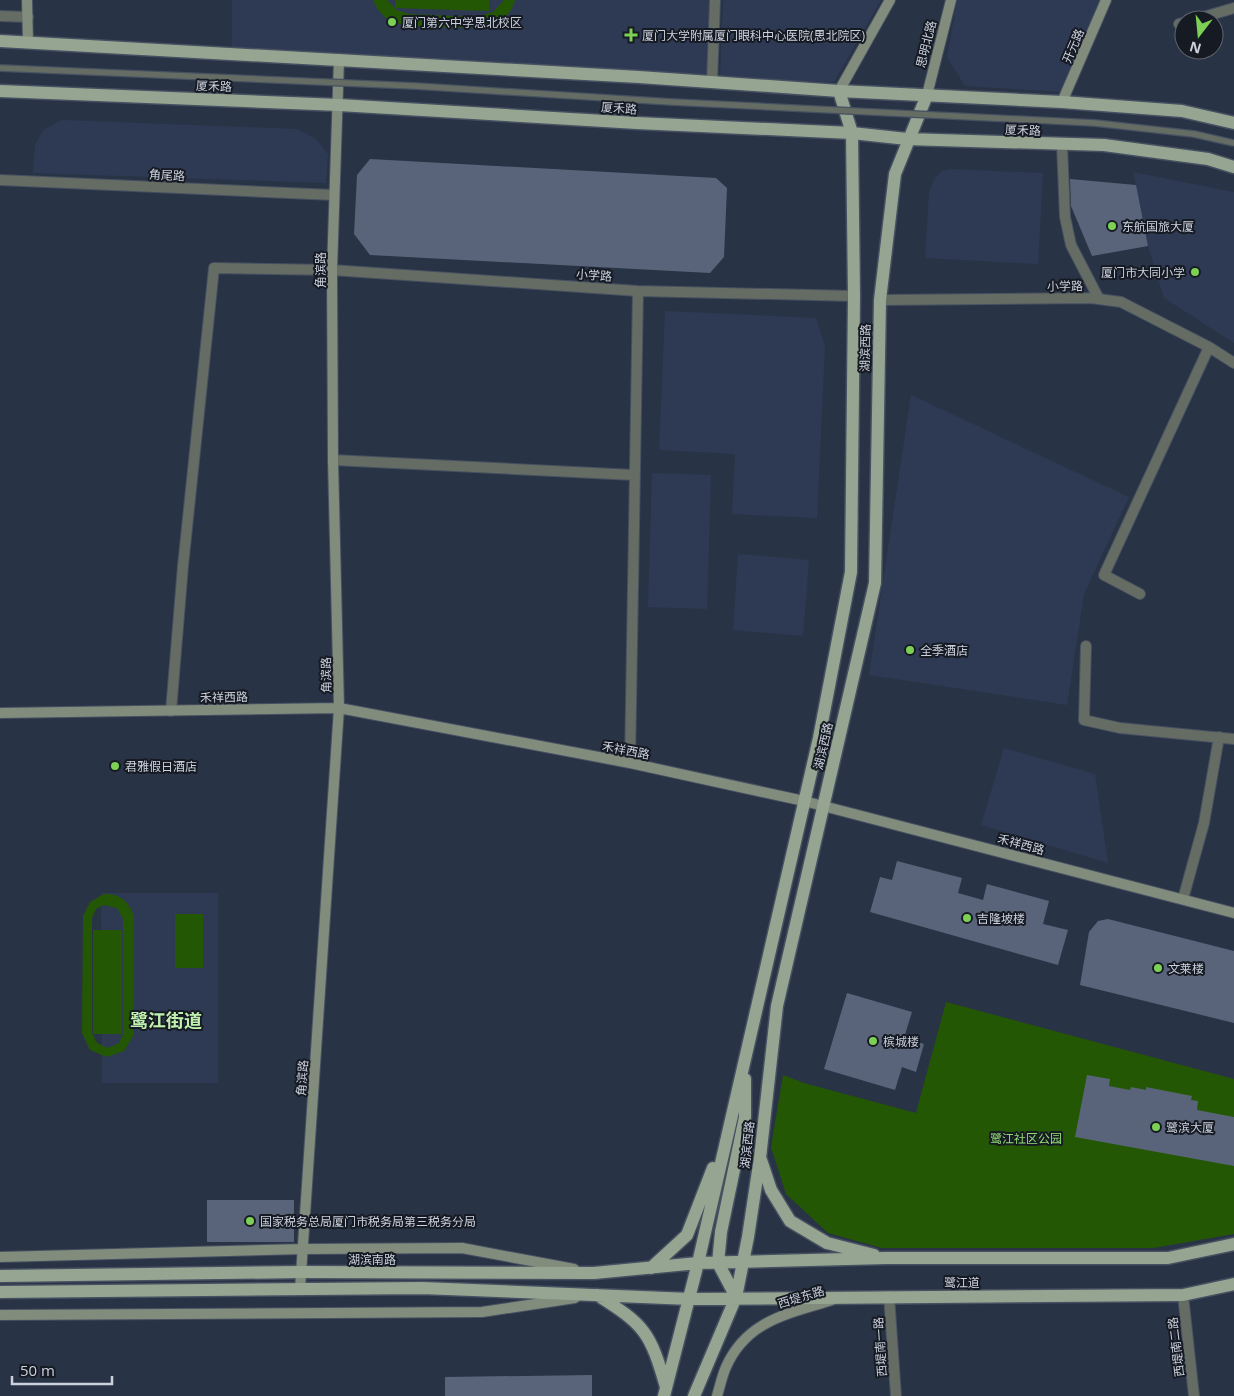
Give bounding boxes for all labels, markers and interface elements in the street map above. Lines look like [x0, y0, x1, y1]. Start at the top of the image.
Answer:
north arrow [1174, 10, 1224, 60]
place label: 厦门第六中学思北校区 [402, 14, 522, 31]
marker: 厦门第六中学思北校区 [386, 16, 398, 28]
street label: 思明北路 [912, 19, 940, 69]
street label: 开元路 [1058, 26, 1088, 66]
place label: 厦门大学附属厦门眼科中心医院(思北院区) [642, 27, 866, 44]
marker: 厦门大学附属厦门眼科中心医院(思北院区) [624, 28, 638, 42]
text: N [1187, 37, 1203, 59]
street label: 厦禾路 [196, 77, 232, 95]
street label: 厦禾路 [600, 98, 638, 118]
street label: 厦禾路 [1005, 121, 1041, 139]
street label: 角尾路 [149, 166, 185, 184]
place label: 东航国旅大厦 [1122, 218, 1194, 235]
marker: 东航国旅大厦 [1106, 220, 1118, 232]
street label: 角滨路 [312, 252, 329, 288]
place label: 厦门市大同小学 [1101, 264, 1185, 281]
street label: 小学路 [575, 265, 613, 285]
marker: 厦门市大同小学 [1189, 266, 1201, 278]
street label: 小学路 [1047, 277, 1083, 295]
street label: 湖滨西路 [856, 324, 874, 372]
place label: 全季酒店 [920, 642, 968, 659]
marker: 全季酒店 [904, 644, 916, 656]
street label: 角滨路 [317, 657, 335, 693]
street label: 禾祥西路 [200, 688, 248, 706]
street label: 湖滨西路 [809, 721, 837, 771]
street label: 禾祥西路 [601, 737, 651, 763]
place label: 君雅假日酒店 [125, 758, 197, 775]
marker: 君雅假日酒店 [109, 760, 121, 772]
street label: 禾祥西路 [996, 830, 1046, 858]
place label: 吉隆坡楼 [977, 910, 1025, 927]
marker: 吉隆坡楼 [961, 912, 973, 924]
place label: 文莱楼 [1168, 960, 1204, 977]
marker: 文莱楼 [1152, 962, 1164, 974]
district label: 鹭江街道 [130, 1008, 202, 1032]
place label: 槟城楼 [883, 1033, 919, 1050]
marker: 槟城楼 [867, 1035, 879, 1047]
street label: 角滨路 [292, 1059, 312, 1097]
place label: 鹭滨大厦 [1166, 1119, 1214, 1136]
street label: 湖滨西路 [736, 1120, 758, 1170]
marker: 鹭滨大厦 [1150, 1121, 1162, 1133]
park label: 鹭江社区公园 [990, 1130, 1062, 1147]
place label: 国家税务总局厦门市税务局第三税务分局 [260, 1213, 476, 1230]
marker: 国家税务总局厦门市税务局第三税务分局 [244, 1215, 256, 1227]
street label: 湖滨南路 [348, 1251, 396, 1268]
street label: 鹭江道 [944, 1274, 980, 1291]
street label: 西堤东路 [776, 1282, 826, 1312]
street label: 西堤南一路 [869, 1316, 891, 1378]
street label: 西堤南二路 [1164, 1316, 1188, 1378]
scale bar [12, 1354, 112, 1386]
text: 50 m [20, 1360, 55, 1380]

